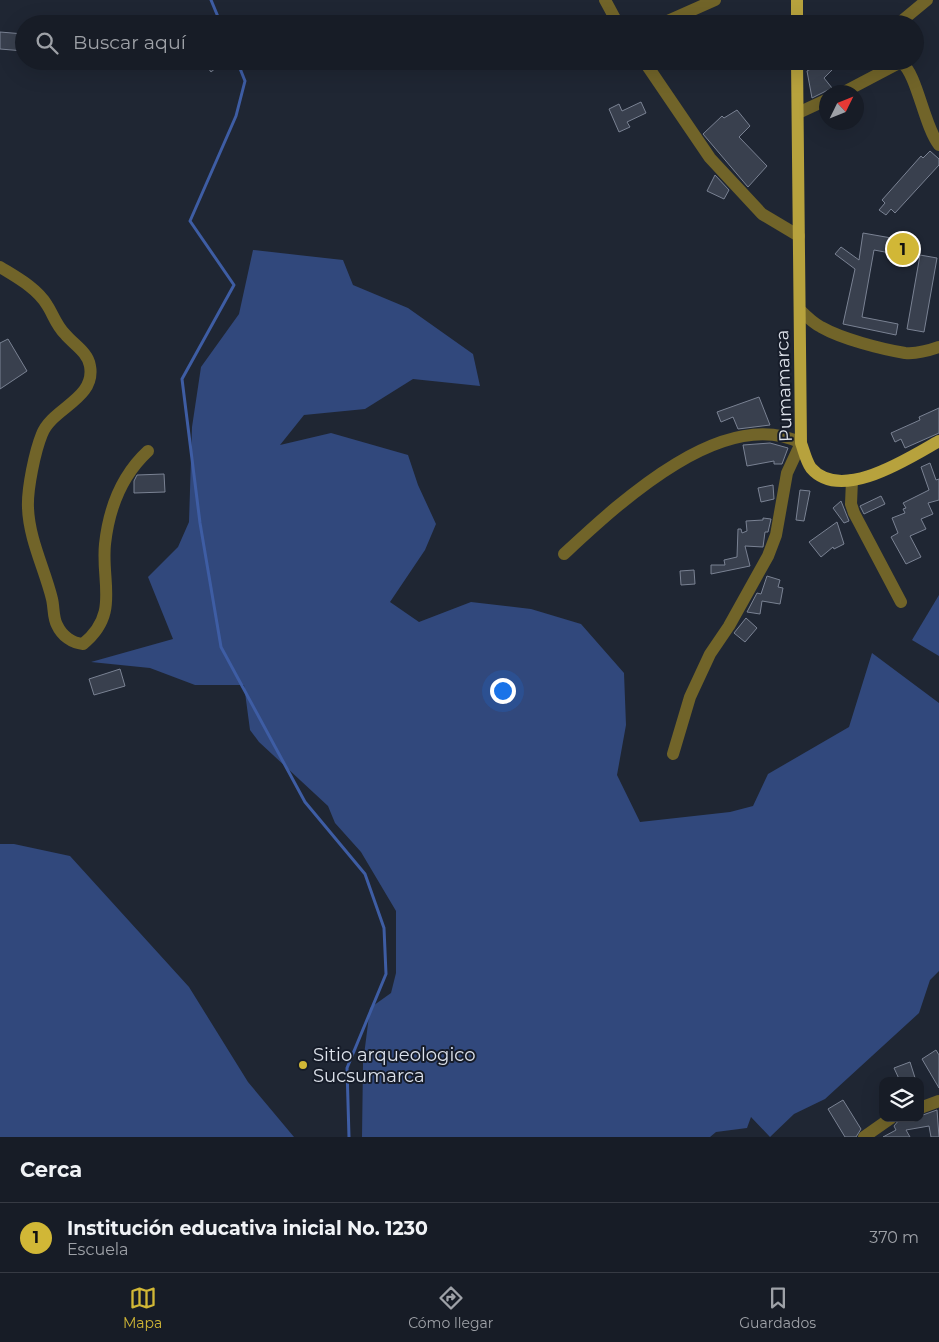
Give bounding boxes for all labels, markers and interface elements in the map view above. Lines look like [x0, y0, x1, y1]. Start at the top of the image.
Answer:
search box [15, 15, 924, 70]
icon: search [33, 29, 61, 57]
text: Buscar aquí [73, 31, 186, 54]
north arrow [819, 85, 864, 130]
pin: 1 [887, 230, 919, 268]
street label: Pumamarca [771, 330, 797, 442]
your location [490, 678, 516, 704]
place label: Sitio arqueologico Sucsumarca [313, 1044, 476, 1087]
marker: Sitio arqueologico Sucsumarca [297, 1059, 309, 1071]
map controls [879, 1077, 924, 1122]
button: layers [879, 1077, 924, 1122]
text: Cerca [20, 1157, 82, 1182]
text: Institución educativa inicial No. 1230 [67, 1217, 428, 1240]
text: 1 [33, 1228, 39, 1247]
text: 370 m [869, 1228, 919, 1247]
text: Escuela [67, 1240, 129, 1259]
tab: Mapa [123, 1284, 162, 1332]
tab: Cómo llegar [408, 1284, 493, 1332]
tab: Guardados [739, 1284, 816, 1332]

